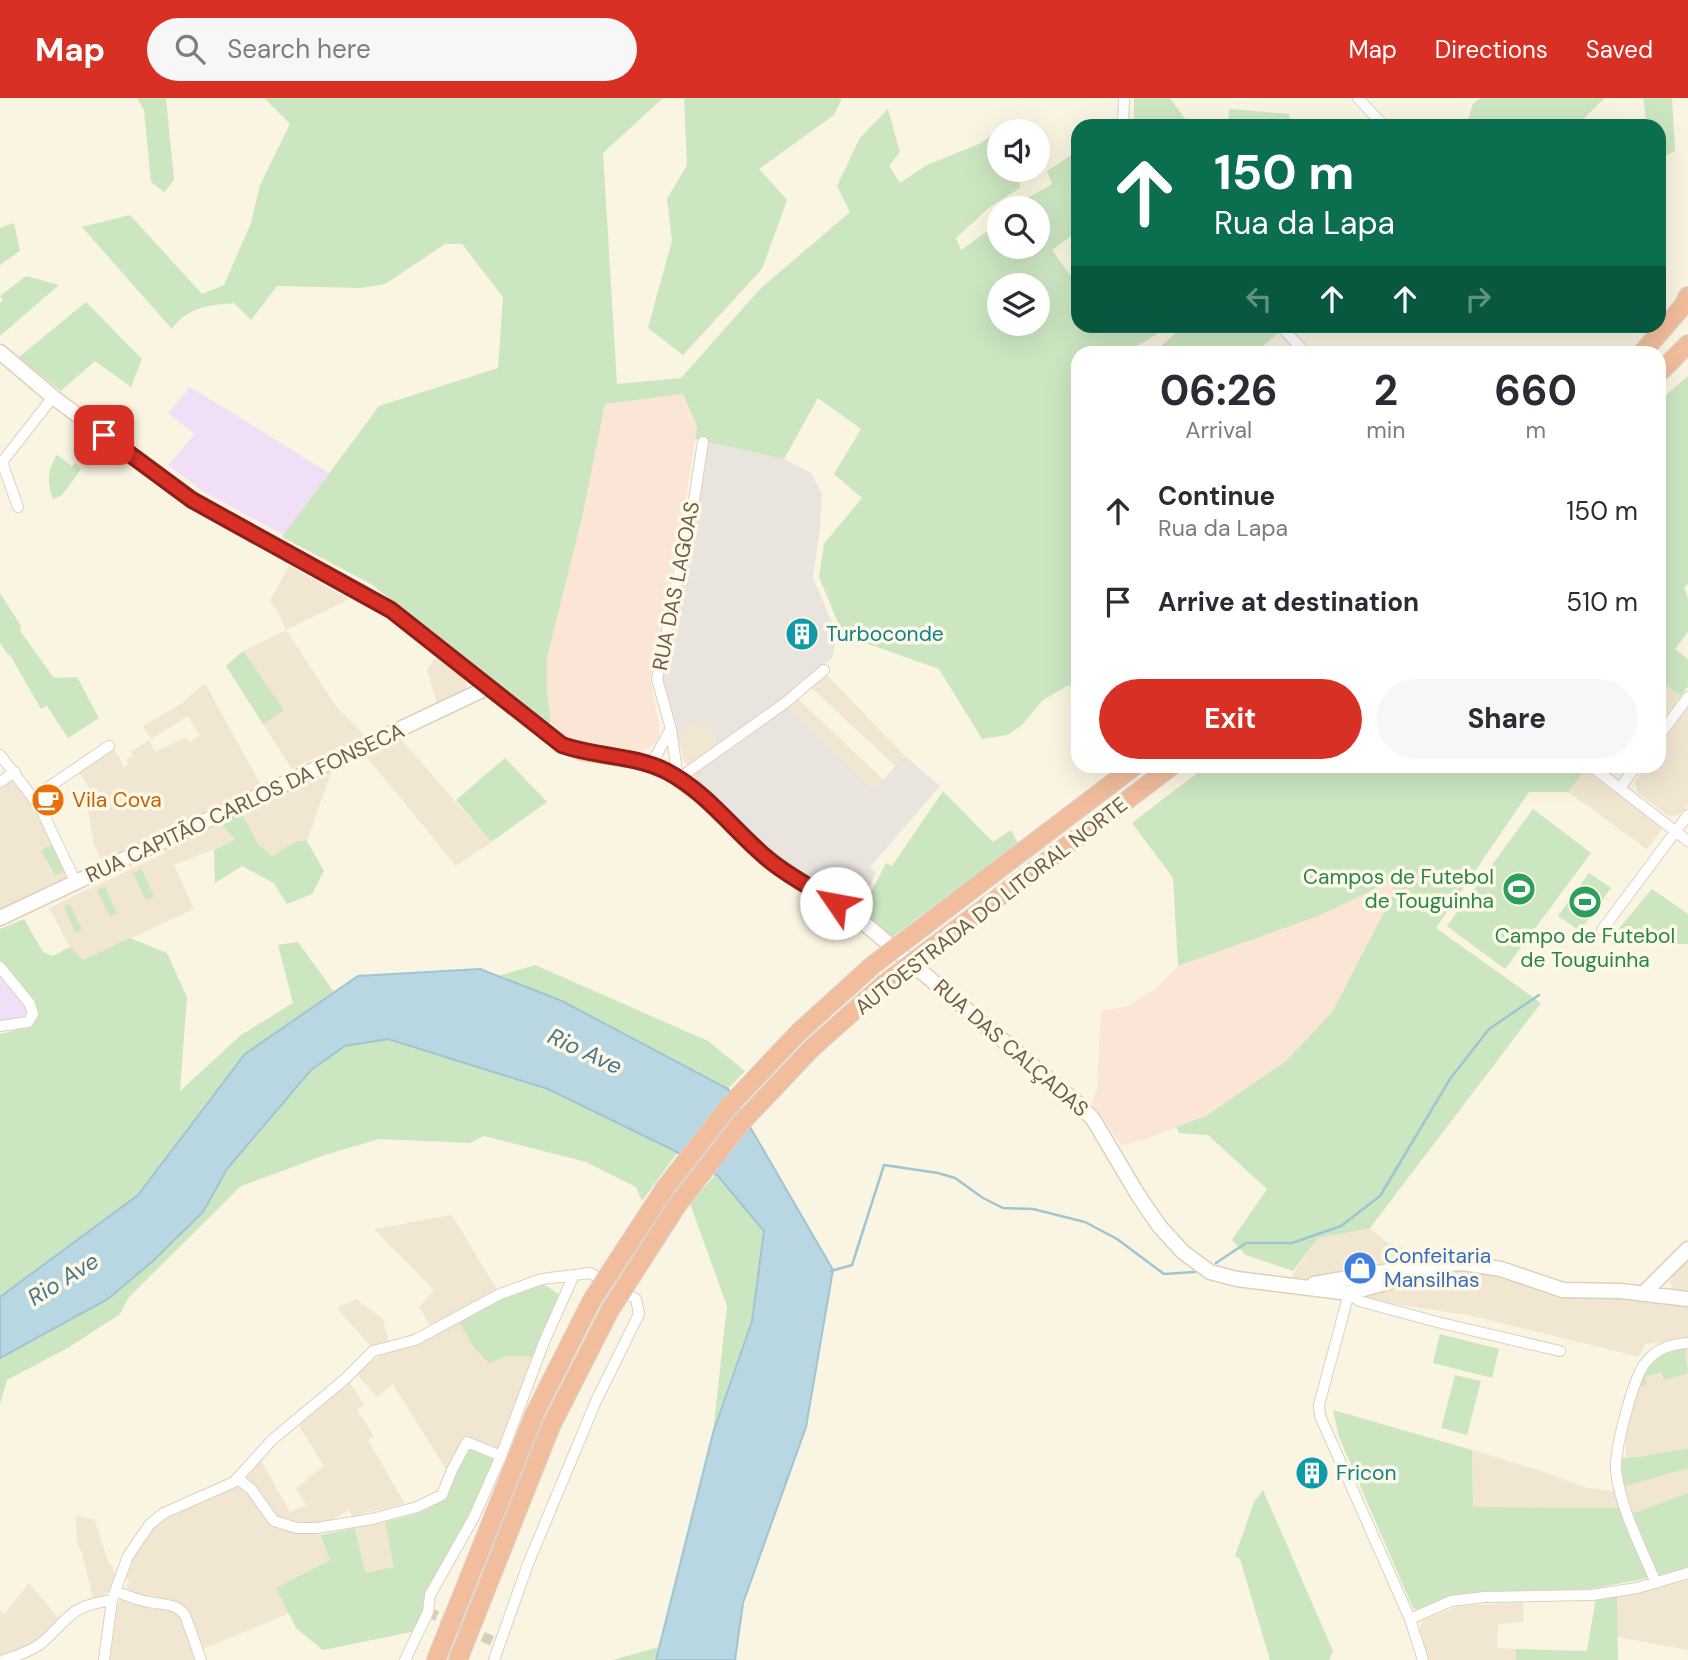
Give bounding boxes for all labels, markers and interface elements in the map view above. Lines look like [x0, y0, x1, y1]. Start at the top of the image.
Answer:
search box [147, 18, 637, 81]
text: Map [35, 28, 105, 71]
icon: search [171, 30, 209, 68]
text: Search here [227, 32, 371, 66]
text: Map [1349, 34, 1397, 65]
text: Directions [1435, 34, 1548, 65]
text: Saved [1586, 34, 1653, 65]
map controls [987, 119, 1050, 336]
button: sound [987, 119, 1050, 182]
text: 150 m [1214, 140, 1354, 204]
icon: ahead [1099, 147, 1190, 238]
button: search [987, 196, 1050, 259]
text: Rua da Lapa [1214, 202, 1395, 244]
button: layers [987, 273, 1050, 336]
icon: left [1240, 280, 1278, 318]
icon: ahead [1313, 280, 1351, 318]
icon: ahead [1386, 280, 1424, 318]
icon: right [1459, 280, 1497, 318]
text: 06:26 [1160, 363, 1278, 418]
text: 2 [1374, 363, 1398, 418]
text: 660 [1494, 363, 1577, 418]
pin [74, 405, 134, 465]
text: Arrival [1185, 415, 1252, 445]
text: min [1366, 415, 1406, 445]
text: m [1526, 415, 1546, 445]
icon: arrive [85, 416, 123, 454]
text: Continue [1158, 479, 1275, 513]
icon: ahead [1099, 492, 1137, 530]
text: 150 m [1566, 494, 1638, 528]
street label: RUA DAS LAGOAS [646, 499, 706, 673]
text: Rua da Lapa [1158, 513, 1288, 543]
icon: arrive [1099, 583, 1137, 621]
text: Arrive at destination [1158, 585, 1419, 619]
text: 510 m [1566, 585, 1638, 619]
building icon: Turboconde [783, 615, 821, 653]
place label: Turboconde [826, 620, 944, 648]
button: Exit [1099, 679, 1362, 759]
button: Share [1376, 679, 1638, 759]
street label: RUA CAPITÃO CARLOS DA FONSECA [81, 717, 409, 889]
cafe icon: Vila Cova [29, 781, 67, 819]
place label: Vila Cova [72, 786, 162, 814]
street label: AUTOESTRADA DO LITORAL NORTE [849, 791, 1133, 1021]
place label: Campos de Futebol de Touguinha [1303, 863, 1494, 915]
position arrow [799, 866, 873, 940]
sports icon: Campos de Futebol de Touguinha [1500, 870, 1538, 908]
sports icon: Campo de Futebol de Touguinha [1566, 883, 1604, 921]
place label: Campo de Futebol de Touguinha [1495, 922, 1675, 974]
street label: RUA DAS CALÇADAS [928, 973, 1094, 1123]
water label: Rio Ave [543, 1021, 627, 1081]
place label: Confeitaria Mansilhas [1384, 1242, 1491, 1294]
water label: Rio Ave [22, 1245, 104, 1313]
shop icon: Confeitaria Mansilhas [1341, 1249, 1379, 1287]
building icon: Fricon [1293, 1454, 1331, 1492]
place label: Fricon [1336, 1459, 1397, 1487]

